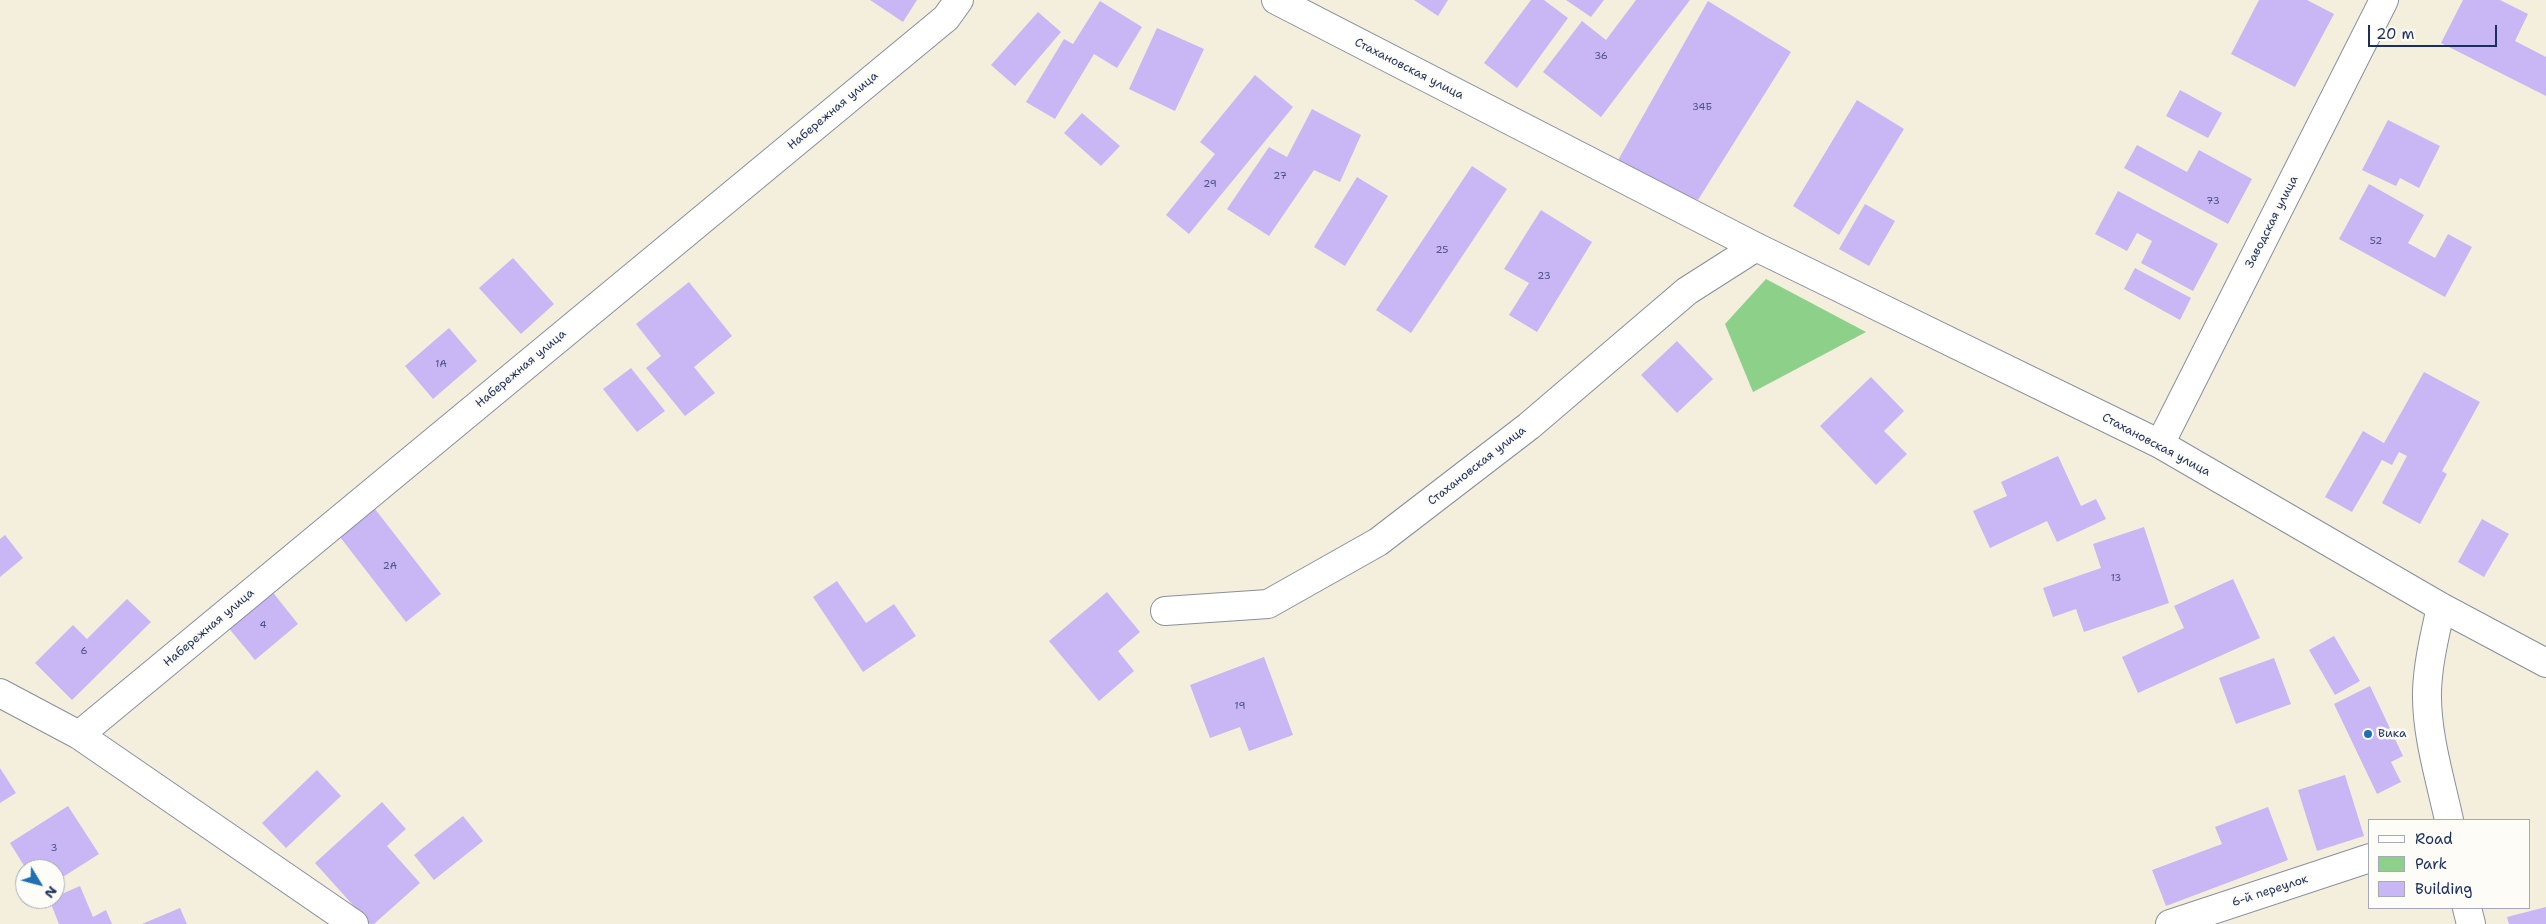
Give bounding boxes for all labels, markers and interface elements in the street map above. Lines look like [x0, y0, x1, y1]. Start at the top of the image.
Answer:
scale bar [2371, 15, 2500, 47]
text: 20 m [2376, 24, 2415, 44]
street label: Стахановская улица [1352, 35, 1466, 103]
house number: 36 [1594, 50, 1608, 62]
street label: Набережная улица [785, 69, 881, 153]
house number: 34Б [1692, 101, 1712, 113]
house number: 27 [1273, 170, 1287, 182]
street label: Заводская улица [2243, 173, 2301, 271]
house number: 29 [1203, 178, 1217, 190]
house number: 73 [2206, 195, 2220, 207]
house number: 52 [2370, 235, 2382, 247]
house number: 25 [1436, 244, 1448, 256]
house number: 23 [1537, 270, 1551, 282]
street label: Набережная улица [473, 327, 569, 411]
house number: 1А [435, 358, 447, 370]
street label: Стахановская улица [2099, 410, 2213, 480]
street label: Стахановская улица [1425, 423, 1529, 509]
house number: 2А [383, 560, 397, 572]
house number: 13 [2111, 572, 2121, 584]
street label: Набережная улица [161, 586, 257, 670]
house number: 4 [260, 619, 266, 631]
house number: 6 [81, 645, 87, 657]
house number: 19 [1235, 700, 1245, 712]
place label: Вика [2378, 727, 2406, 741]
marker: Вика [2362, 728, 2374, 740]
legend [2368, 819, 2531, 909]
text: Road [2415, 829, 2453, 849]
house number: 3 [51, 842, 57, 854]
text: Park [2415, 854, 2447, 874]
north arrow [15, 859, 65, 909]
street label: 6-й переулок [2230, 872, 2310, 910]
text: Building [2415, 879, 2472, 899]
text: N [41, 883, 62, 902]

